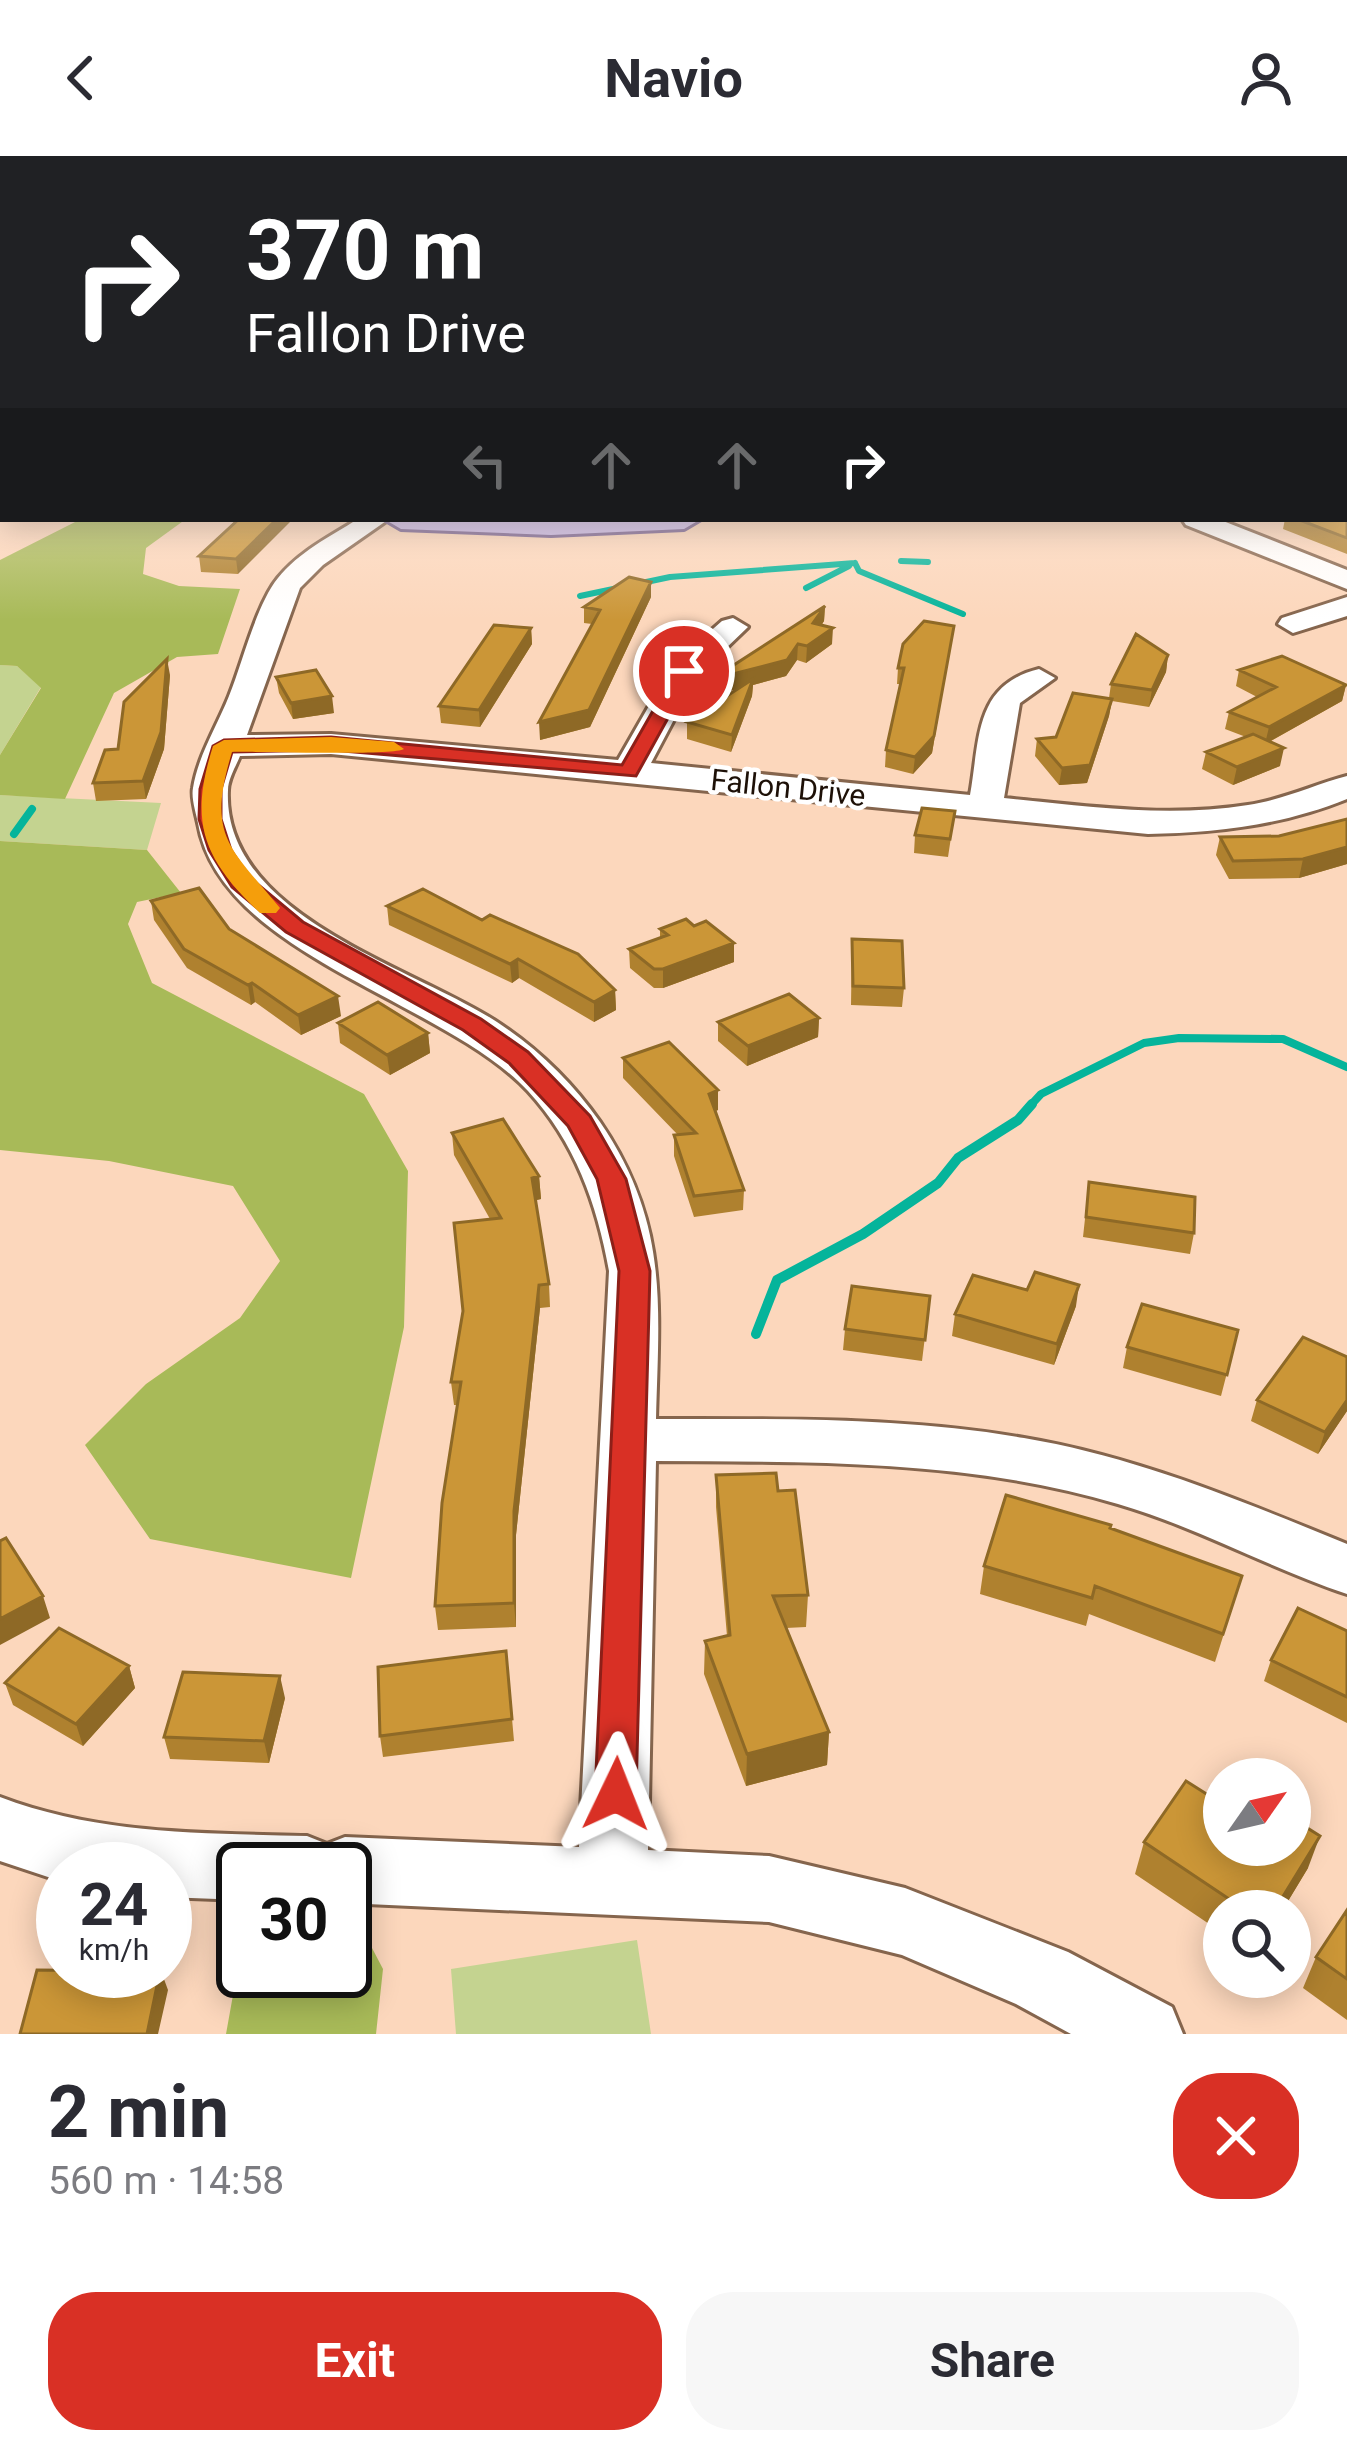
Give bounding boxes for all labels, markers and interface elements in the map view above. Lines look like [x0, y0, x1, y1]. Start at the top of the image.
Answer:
icon: back [48, 45, 114, 111]
icon: person [1233, 45, 1299, 111]
text: Navio [604, 47, 743, 110]
text: 370 m [246, 201, 484, 300]
icon: right [48, 204, 204, 360]
text: Fallon Drive [246, 302, 526, 365]
icon: left [452, 432, 518, 498]
icon: ahead [578, 432, 644, 498]
icon: ahead [704, 432, 770, 498]
icon: right [830, 432, 896, 498]
pin [633, 620, 735, 722]
icon: arrive [651, 638, 717, 704]
street label: Fallon Drive [709, 762, 867, 813]
position arrow [553, 1731, 679, 1857]
north arrow [1203, 1758, 1311, 1866]
map controls [1203, 1758, 1311, 1998]
speed limit sign: 30 [216, 1842, 372, 1998]
text: 24 [80, 1869, 148, 1940]
button: search [1203, 1890, 1311, 1998]
text: km/h [79, 1932, 149, 1967]
text: 2 min [48, 2070, 229, 2155]
button: close [1173, 2073, 1299, 2199]
text: 560 m · 14:58 [48, 2158, 284, 2204]
button: Exit [48, 2292, 662, 2430]
button: Share [686, 2292, 1299, 2430]

